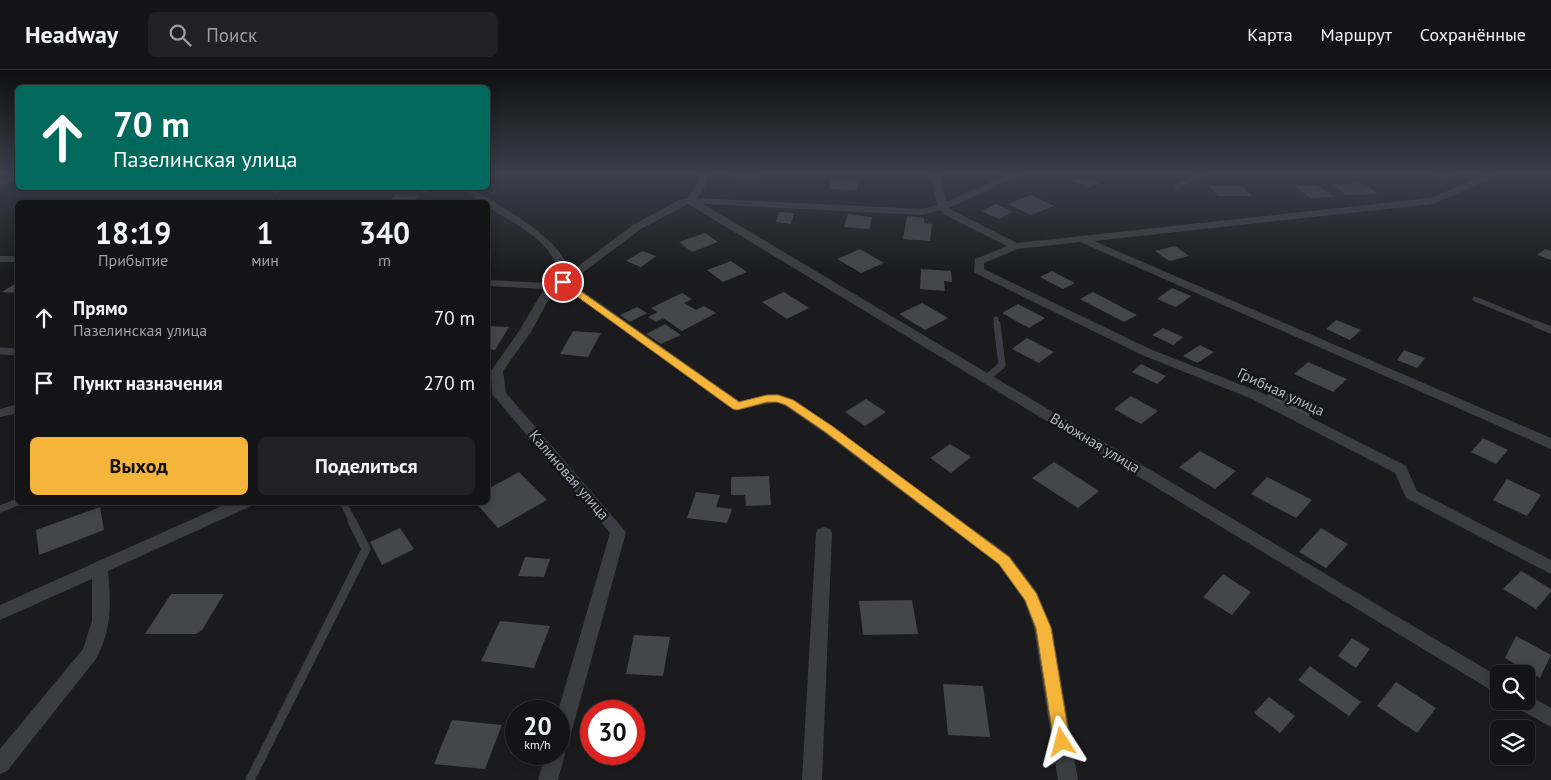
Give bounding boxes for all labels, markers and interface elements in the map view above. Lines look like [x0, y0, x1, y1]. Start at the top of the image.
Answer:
search box [148, 12, 498, 57]
text: Headway [25, 19, 118, 50]
icon: search [166, 21, 194, 49]
text: Поиск [206, 23, 257, 47]
text: Карта [1247, 23, 1293, 46]
text: Маршрут [1321, 23, 1392, 46]
text: Сохранённые [1420, 23, 1526, 46]
text: 70 m [113, 101, 190, 147]
icon: ahead [30, 105, 95, 170]
text: Пазелинская улица [113, 145, 297, 173]
text: 18:19 [95, 213, 171, 252]
text: 1 [257, 213, 274, 252]
text: 340 [359, 213, 410, 252]
text: Прибытие [98, 250, 168, 270]
text: мин [251, 250, 279, 270]
text: m [378, 250, 391, 270]
pin [542, 261, 584, 303]
icon: arrive [549, 268, 577, 296]
text: Прямо [73, 296, 128, 320]
icon: ahead [30, 304, 58, 332]
text: 70 m [434, 306, 475, 330]
text: Пазелинская улица [73, 320, 207, 340]
street label: Грибная улица [1235, 363, 1328, 420]
icon: arrive [30, 369, 58, 397]
text: Пункт назначения [73, 371, 223, 395]
text: 270 m [423, 371, 475, 395]
street label: Вьюжная улица [1047, 408, 1144, 477]
street label: Калиновая улица [525, 426, 614, 523]
button: Выход [30, 437, 248, 495]
button: Поделиться [258, 437, 475, 495]
map controls [1490, 665, 1535, 765]
button: search [1490, 665, 1535, 710]
speed limit sign: 30 [580, 700, 645, 765]
text: 20 [523, 710, 552, 742]
position arrow [1035, 715, 1087, 767]
button: layers [1490, 720, 1535, 765]
text: km/h [524, 737, 551, 752]

